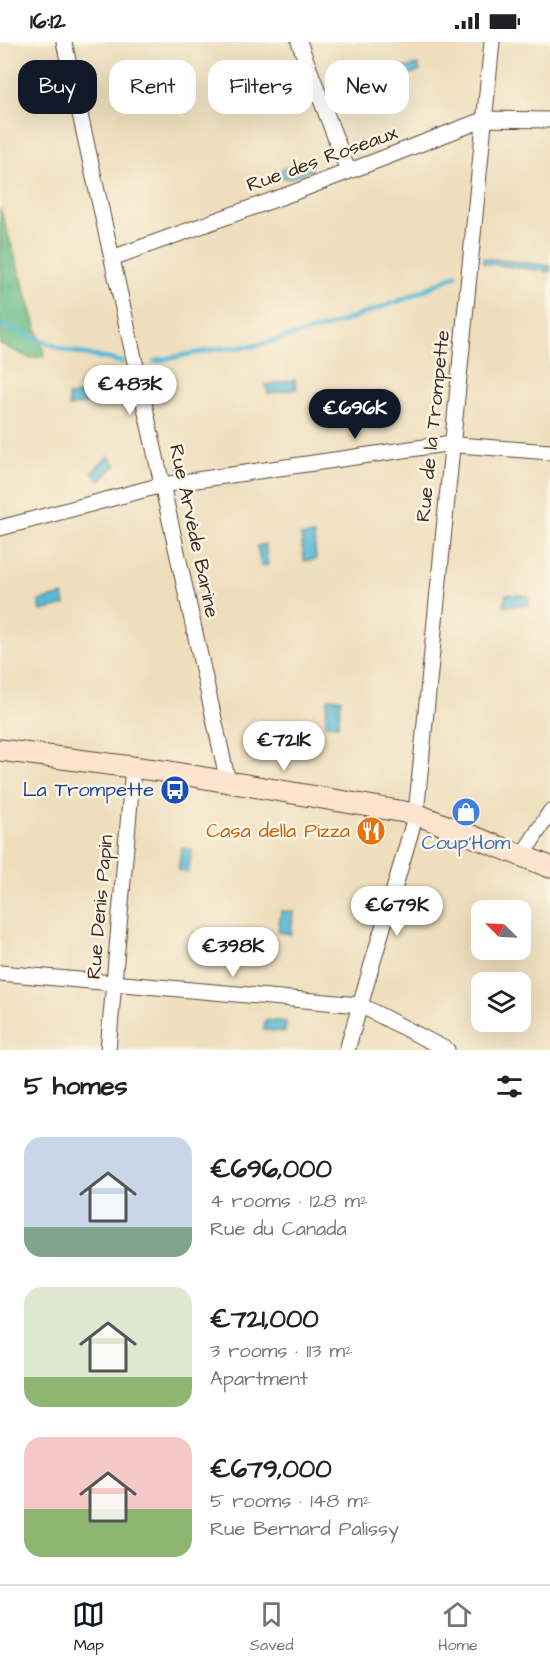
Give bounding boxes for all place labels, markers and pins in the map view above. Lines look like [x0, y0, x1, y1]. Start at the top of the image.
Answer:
pin: €483K [88, 365, 172, 416]
pin: €696K [313, 389, 397, 440]
pin: €721K [242, 721, 326, 772]
bus stop icon: La Trompette [159, 774, 191, 806]
place label: La Trompette [23, 776, 154, 804]
shop icon: Coup'Hom [450, 796, 482, 828]
restaurant icon: Casa della Pizza [355, 815, 387, 847]
place label: Casa della Pizza [206, 817, 350, 845]
place label: Coup'Hom [422, 829, 511, 857]
pin: €679K [355, 886, 439, 937]
pin: €398K [191, 927, 275, 978]

